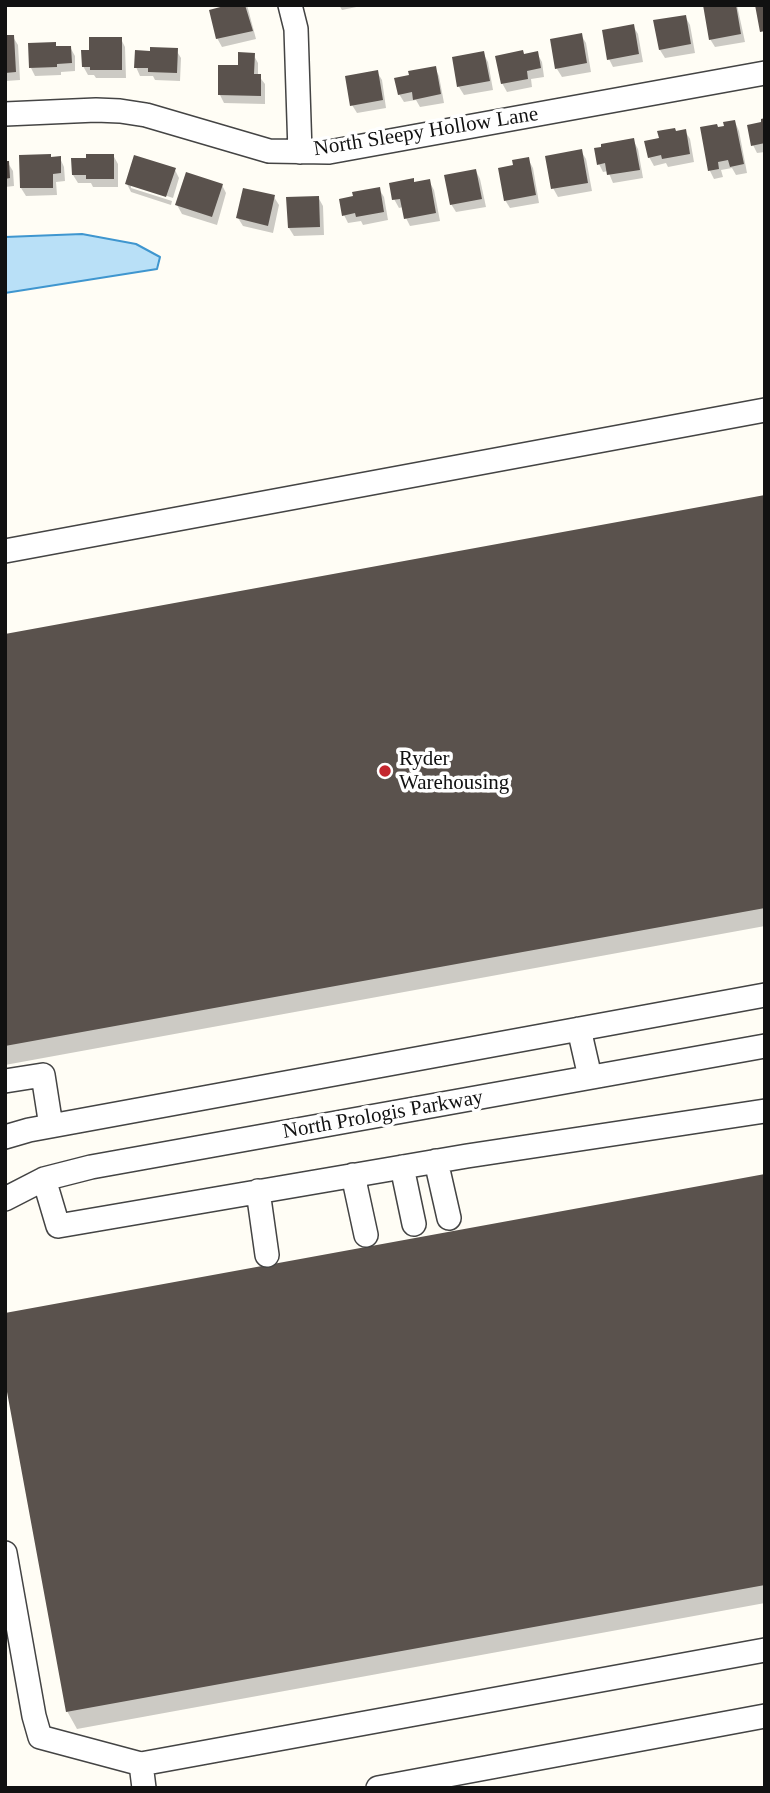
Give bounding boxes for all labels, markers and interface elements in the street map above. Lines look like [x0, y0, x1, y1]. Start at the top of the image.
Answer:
street label: North Sleepy Hollow Lane [312, 102, 540, 162]
place label: Ryder Warehousing [399, 746, 509, 796]
marker: Ryder Warehousing [377, 763, 393, 779]
street label: North Prologis Parkway [281, 1085, 485, 1145]

